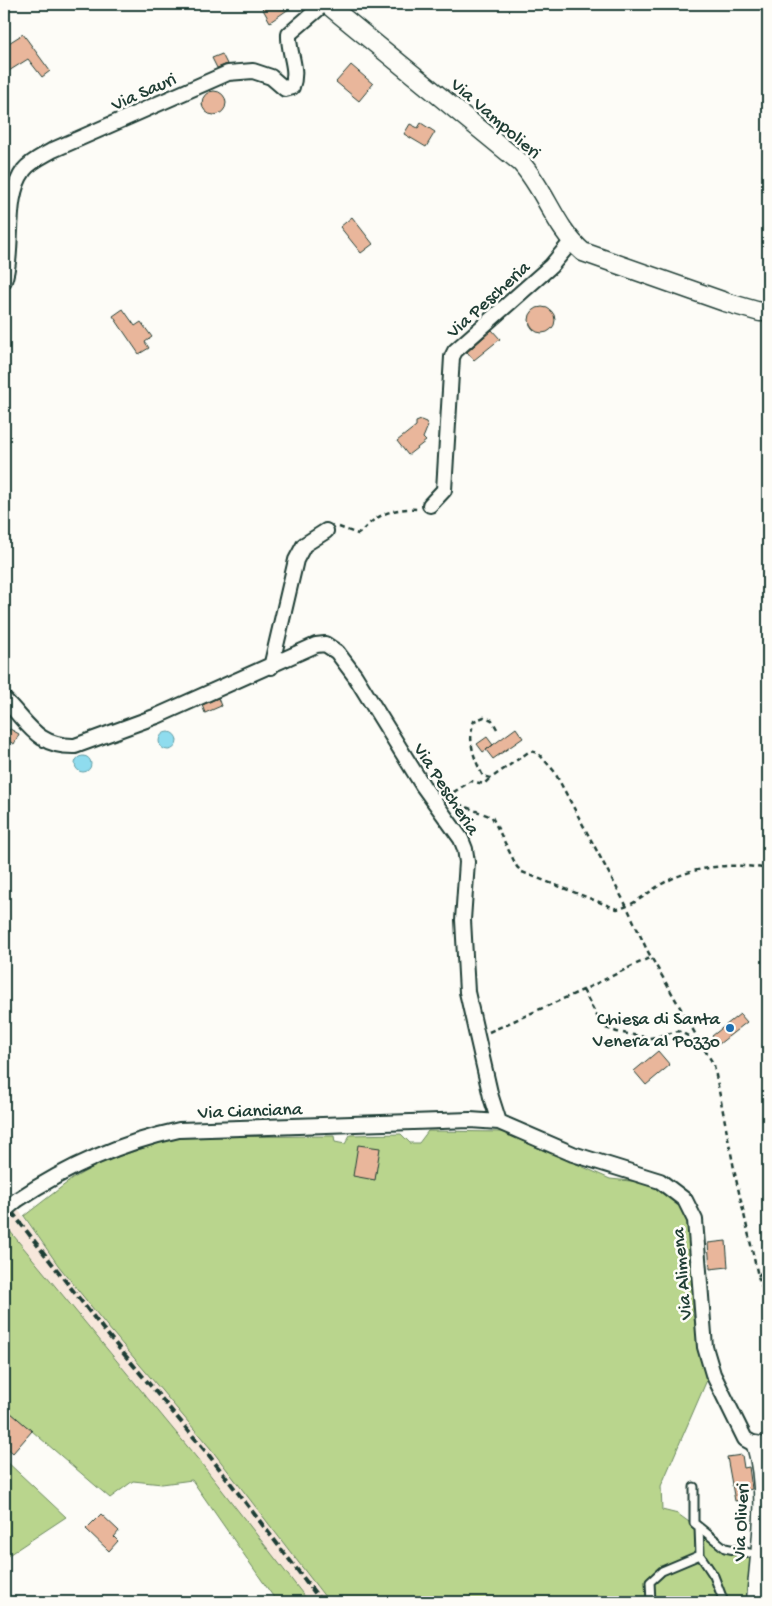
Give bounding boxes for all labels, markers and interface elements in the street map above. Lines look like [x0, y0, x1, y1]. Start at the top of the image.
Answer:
street label: Via Sauri [107, 69, 181, 118]
street label: Via Vampolieri [444, 73, 545, 165]
street label: Via Pescheria [442, 256, 537, 345]
street label: Via Pescheria [406, 739, 484, 841]
place label: Chiesa di Santa Venera al Pozzo [592, 1009, 721, 1054]
marker: Chiesa di Santa Venera al Pozzo [724, 1022, 736, 1034]
street label: Via Cianciana [197, 1099, 304, 1126]
street label: Via Alimena [668, 1225, 699, 1322]
street label: Via Oliveri [729, 1482, 756, 1563]

